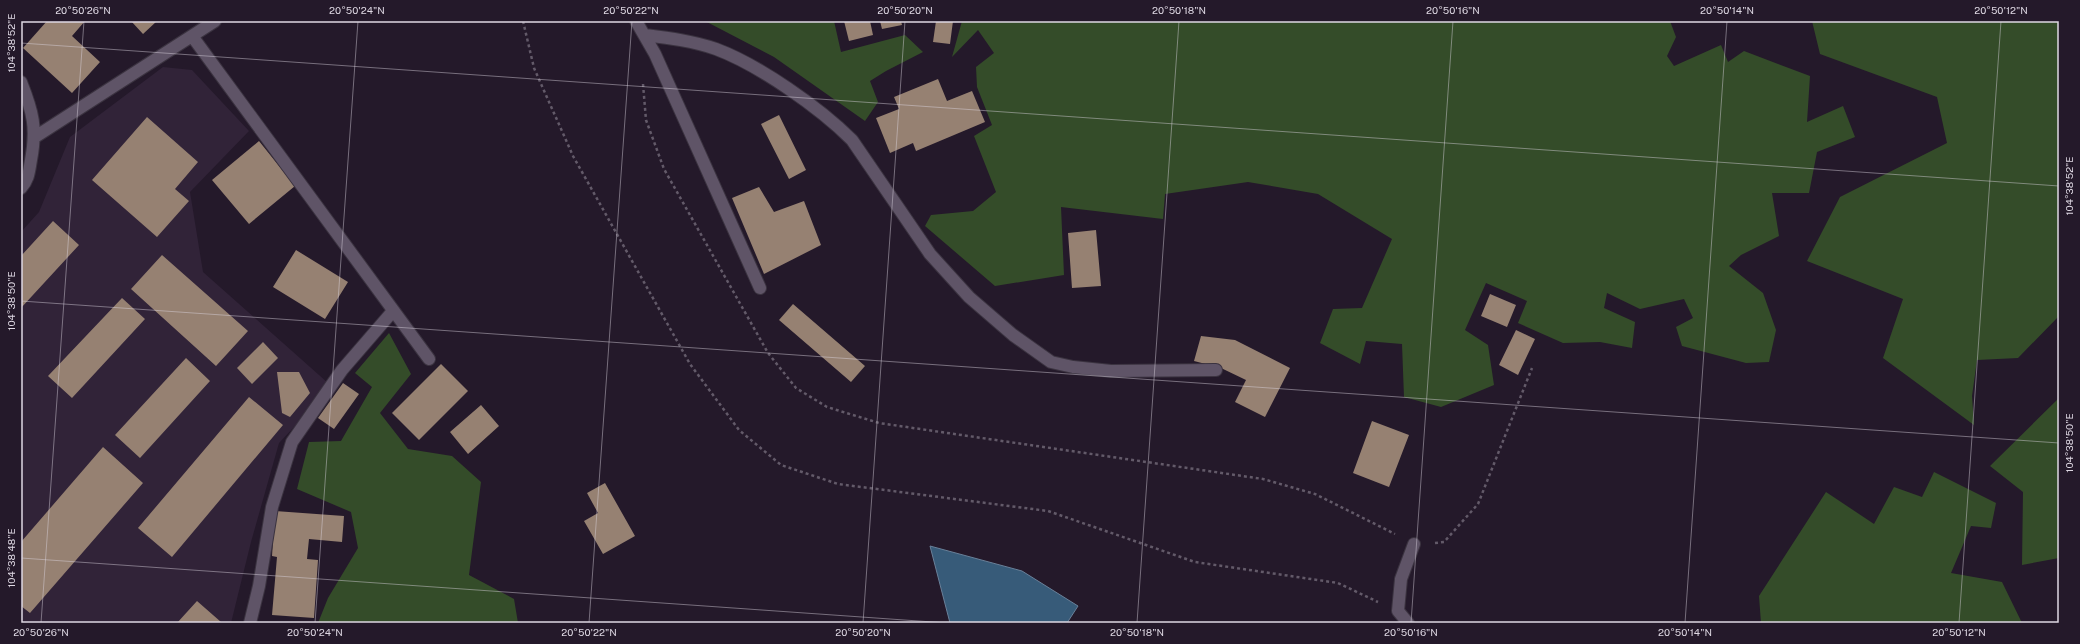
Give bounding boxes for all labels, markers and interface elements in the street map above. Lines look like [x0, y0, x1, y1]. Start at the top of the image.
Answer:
text: 20°50'26"N [55, 4, 111, 16]
text: 20°50'24"N [329, 4, 385, 16]
text: 20°50'22"N [603, 4, 659, 16]
text: 20°50'20"N [877, 4, 933, 16]
text: 20°50'18"N [1152, 4, 1206, 16]
text: 20°50'16"N [1426, 4, 1480, 16]
text: 20°50'14"N [1700, 4, 1754, 16]
text: 20°50'12"N [1974, 4, 2028, 16]
text: 104°38'52"E [5, 13, 17, 73]
text: 104°38'52"E [2063, 156, 2075, 216]
text: 104°38'50"E [5, 271, 17, 331]
text: 104°38'50"E [2063, 413, 2075, 473]
text: 104°38'48"E [5, 528, 17, 588]
text: 20°50'26"N [13, 626, 69, 638]
text: 20°50'24"N [287, 626, 343, 638]
text: 20°50'22"N [561, 626, 617, 638]
text: 20°50'20"N [835, 626, 891, 638]
text: 20°50'18"N [1110, 626, 1164, 638]
text: 20°50'16"N [1384, 626, 1438, 638]
text: 20°50'14"N [1658, 626, 1712, 638]
text: 20°50'12"N [1932, 626, 1986, 638]

